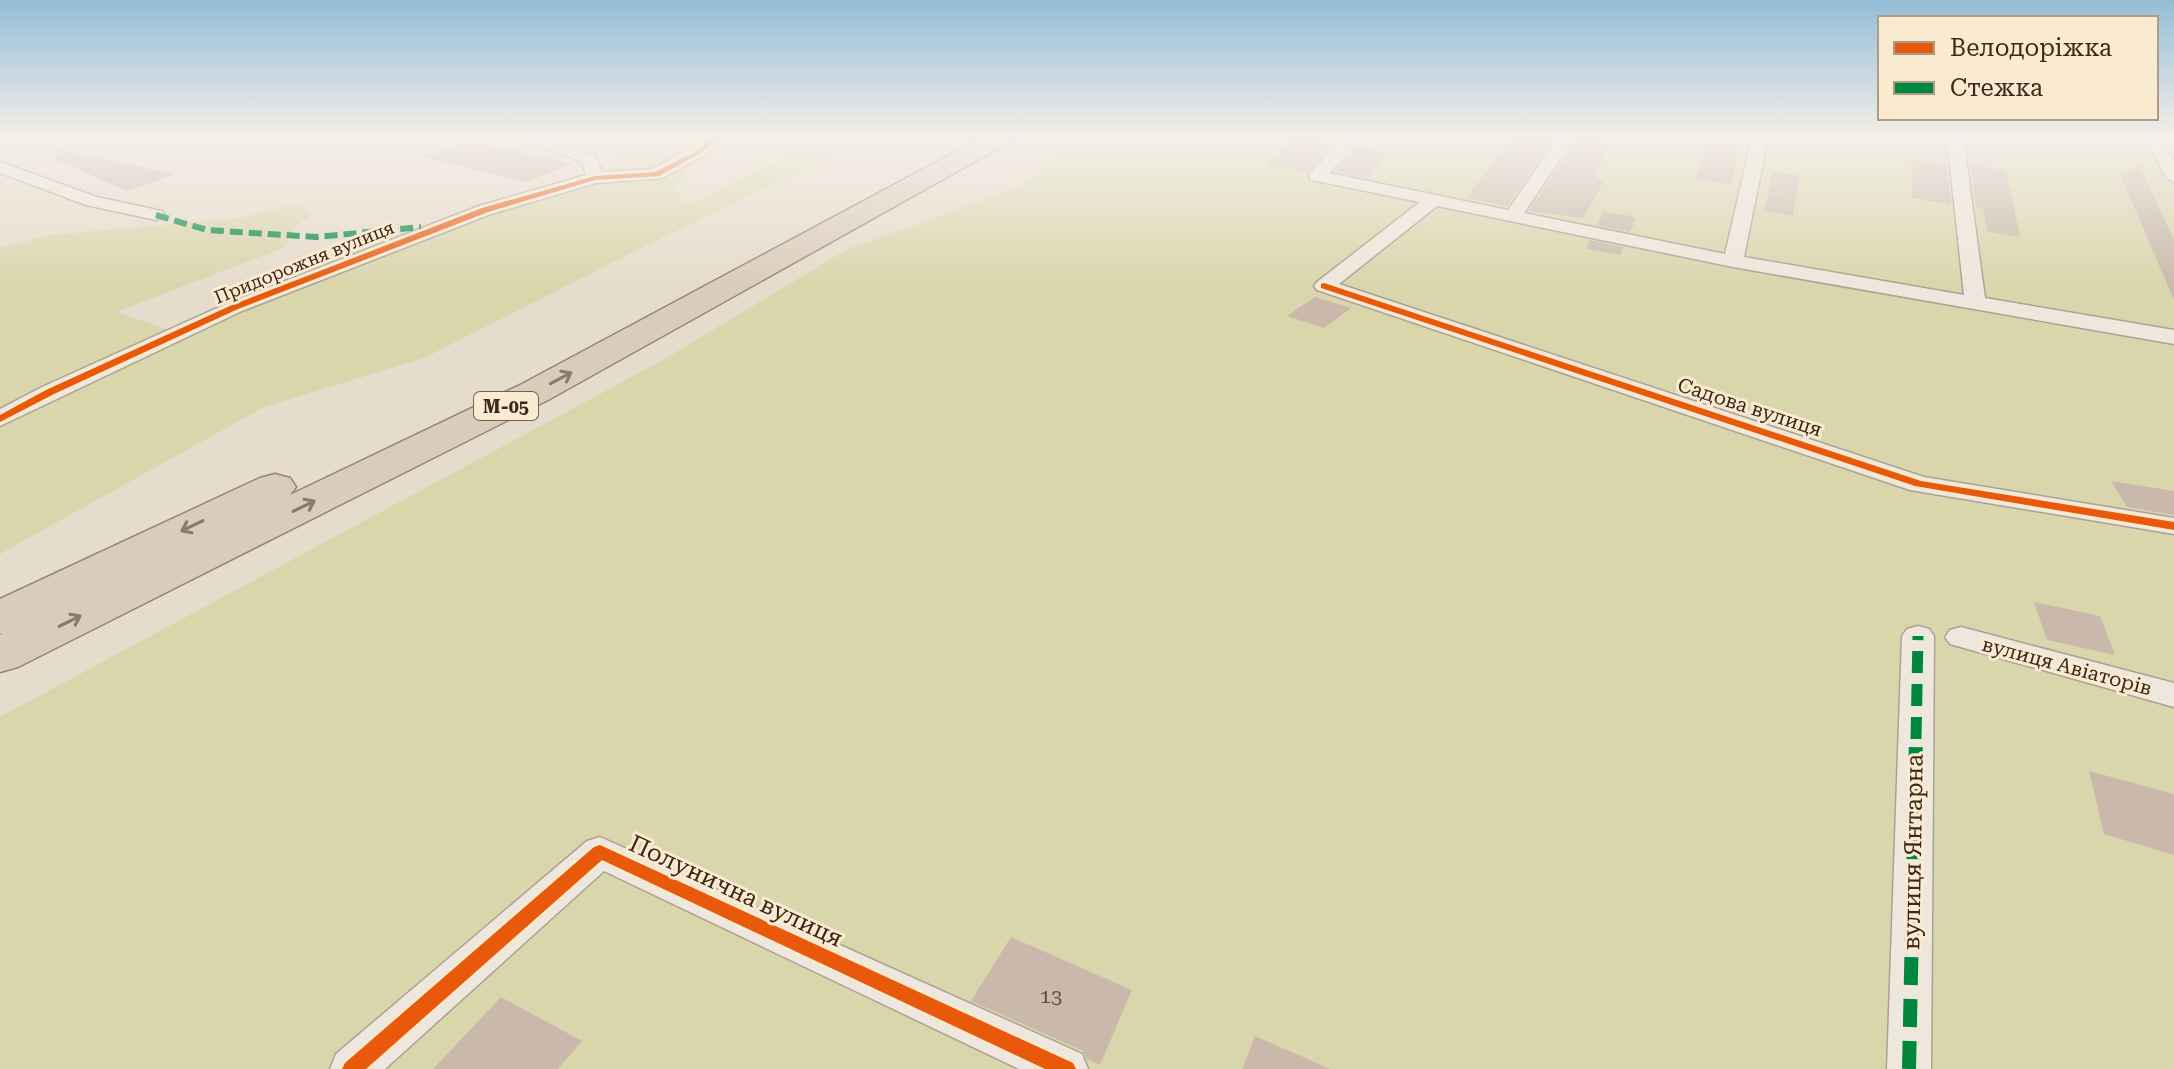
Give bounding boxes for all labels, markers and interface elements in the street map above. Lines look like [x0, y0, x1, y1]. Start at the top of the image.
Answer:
legend [1878, 16, 2158, 120]
text: Велодоріжка [1950, 34, 2112, 62]
text: Стежка [1950, 74, 2043, 102]
street label: Придорожня вулиця [211, 216, 397, 308]
one-way arrow [549, 369, 573, 385]
street label: Садова вулиця [1675, 372, 1825, 442]
road number: М-05 [474, 392, 538, 420]
one-way arrow [291, 498, 315, 513]
one-way arrow [180, 519, 204, 534]
one-way arrow [58, 613, 82, 628]
street label: вулиця Авіаторів [1979, 632, 2155, 700]
street label: вулиця Янтарна [1897, 754, 1929, 950]
street label: Полунична вулиця [625, 829, 847, 953]
house number: 13 [1040, 984, 1062, 1008]

